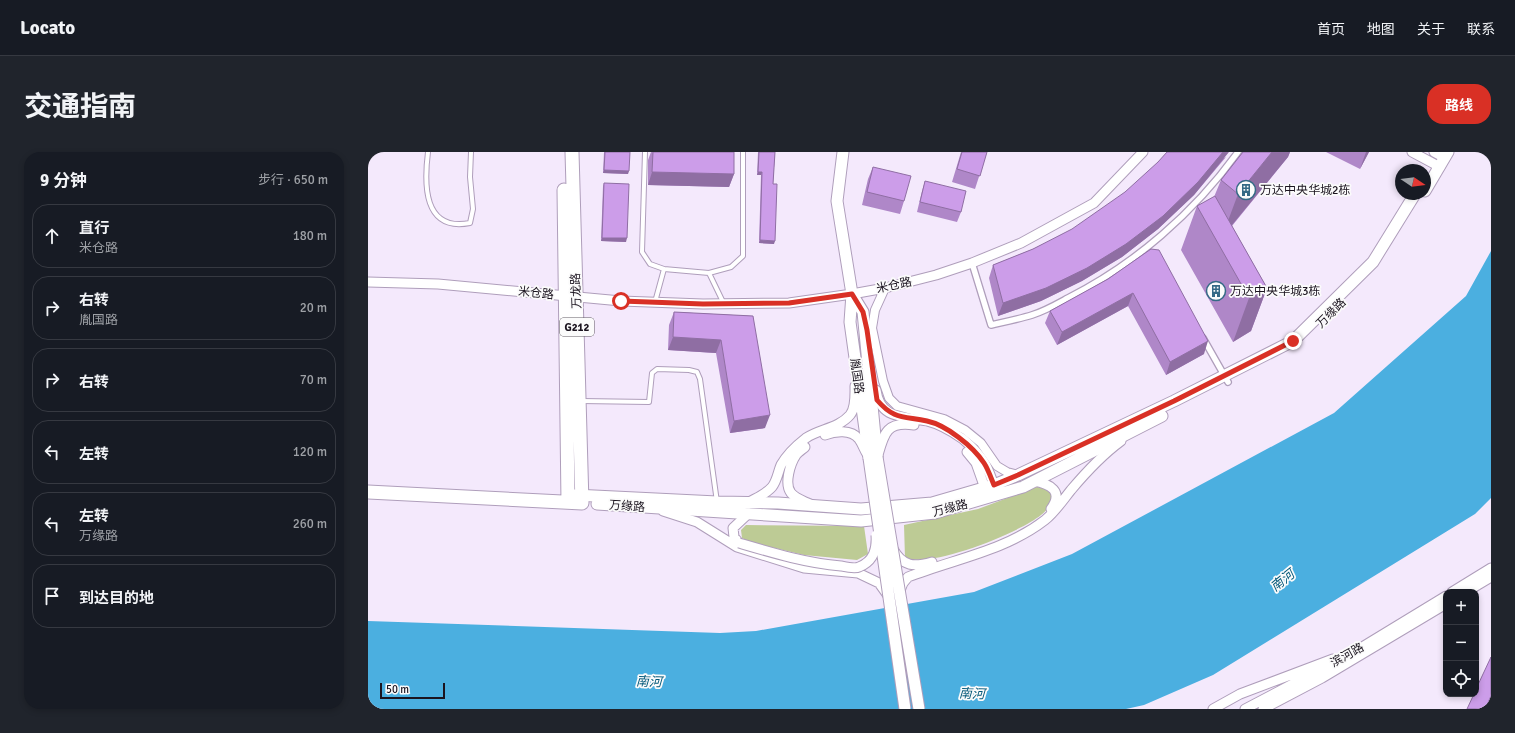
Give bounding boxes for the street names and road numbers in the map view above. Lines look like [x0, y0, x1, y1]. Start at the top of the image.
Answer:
street label: 万龙路 [568, 273, 585, 309]
street label: 米仓路 [875, 274, 913, 297]
street label: 米仓路 [517, 284, 555, 303]
street label: 万缘路 [1313, 295, 1349, 331]
road number: G212 [560, 318, 594, 336]
street label: 胤国路 [847, 357, 866, 395]
street label: 万缘路 [931, 497, 969, 520]
street label: 万缘路 [608, 498, 645, 515]
street label: 滨河路 [1328, 640, 1367, 671]

